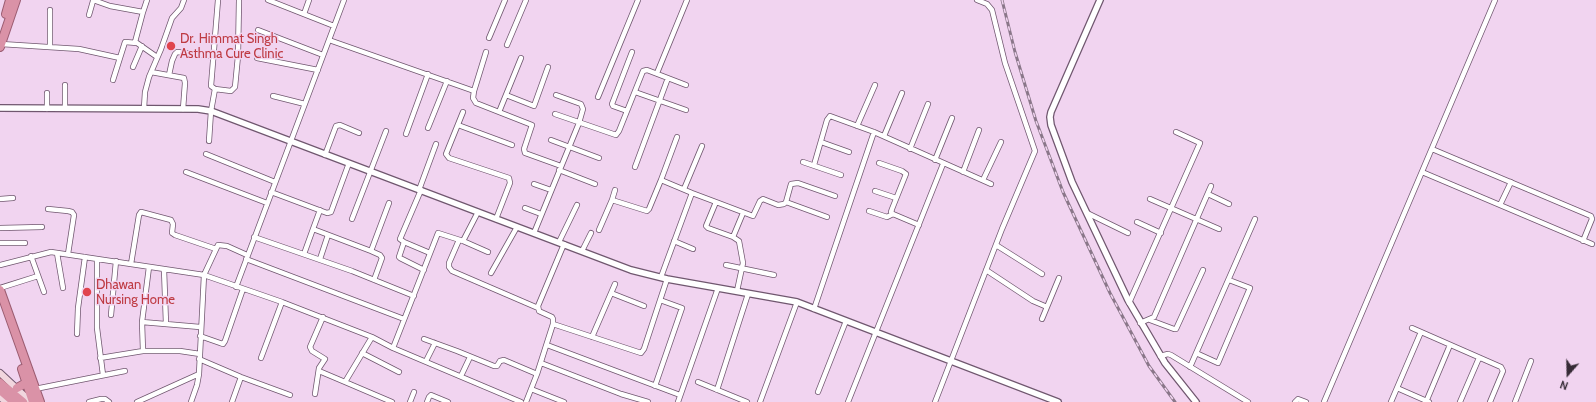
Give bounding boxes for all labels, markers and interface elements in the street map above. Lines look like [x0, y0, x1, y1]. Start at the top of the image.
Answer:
place label: Dr. Himmat Singh Asthma Cure Clinic [180, 31, 283, 62]
marker: Dr. Himmat Singh Asthma Cure Clinic [165, 40, 177, 52]
place label: Dhawan Nursing Home [96, 277, 175, 308]
marker: Dhawan Nursing Home [81, 286, 93, 298]
north arrow [1548, 354, 1588, 394]
text: N [1558, 377, 1570, 393]

